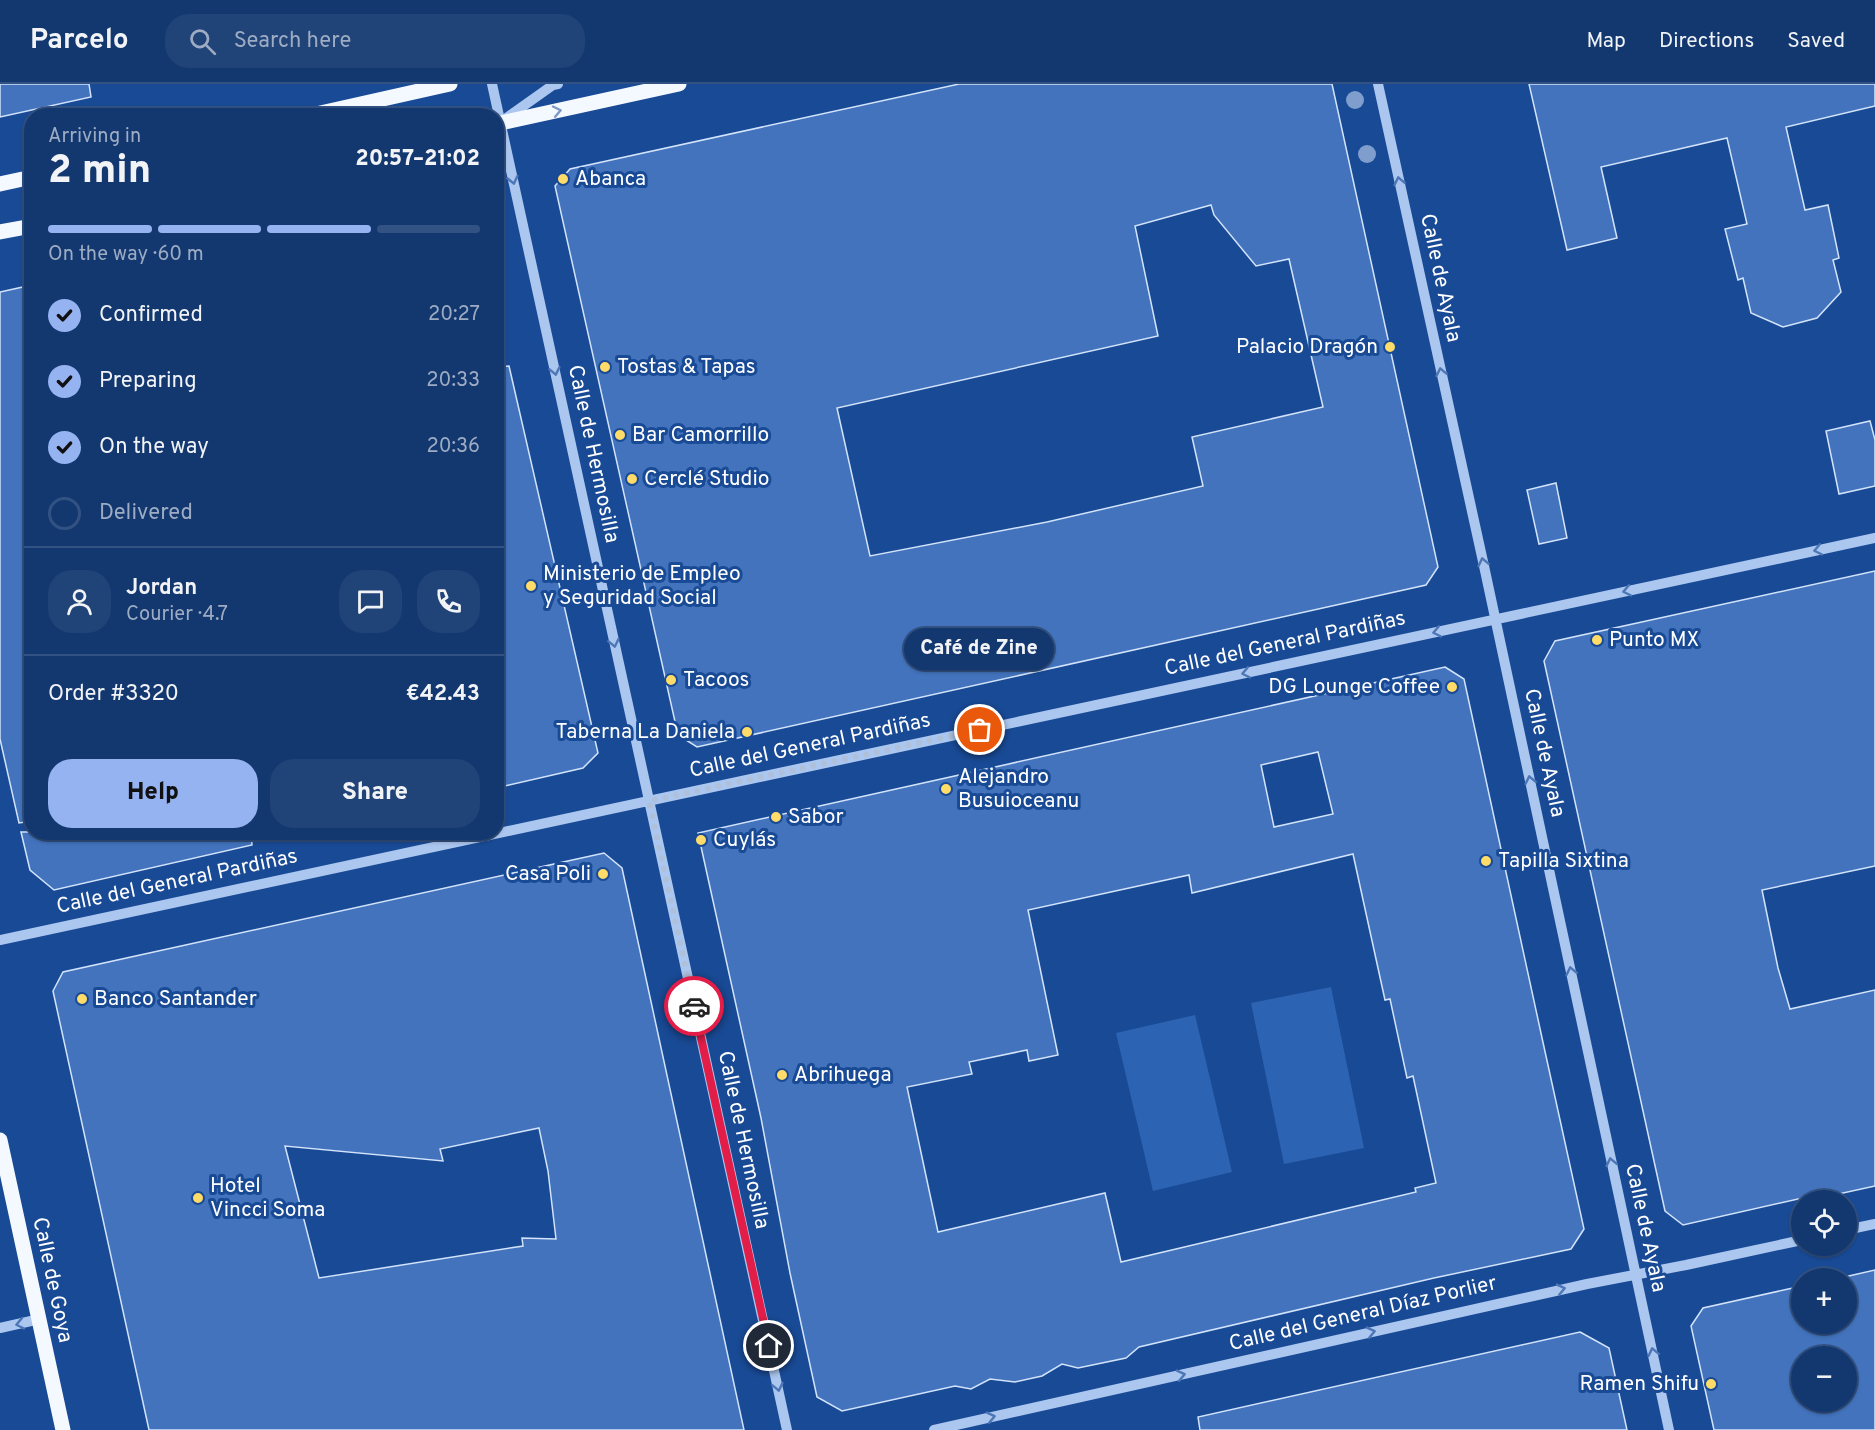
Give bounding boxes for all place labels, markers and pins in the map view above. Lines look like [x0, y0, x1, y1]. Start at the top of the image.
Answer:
place label: Abanca [575, 166, 646, 193]
marker: Abanca [556, 172, 570, 186]
place label: Palacio Dragón [1236, 334, 1378, 361]
marker: Palacio Dragón [1383, 340, 1397, 354]
place label: Tostas & Tapas [617, 354, 756, 381]
marker: Tostas & Tapas [598, 360, 612, 374]
place label: Bar Camorrillo [632, 422, 769, 449]
marker: Bar Camorrillo [613, 428, 627, 442]
place label: Cerclé Studio [644, 466, 769, 493]
marker: Cerclé Studio [625, 472, 639, 486]
place label: Ministerio de Empleo y Seguridad Social [543, 561, 741, 612]
marker: Ministerio de Empleo y Seguridad Social [524, 579, 538, 593]
place label: Punto MX [1609, 627, 1699, 654]
callout: Café de Zine [905, 628, 1055, 670]
marker: Punto MX [1590, 633, 1604, 647]
place label: Tacoos [683, 667, 749, 694]
marker: Tacoos [664, 673, 678, 687]
place label: DG Lounge Coffee [1268, 674, 1440, 701]
marker: DG Lounge Coffee [1445, 680, 1459, 694]
pin [954, 704, 1005, 755]
place label: Taberna La Daniela [555, 719, 735, 746]
marker: Taberna La Daniela [740, 725, 754, 739]
place label: Alejandro Busuioceanu [958, 764, 1079, 815]
marker: Alejandro Busuioceanu [939, 782, 953, 796]
place label: Sabor [788, 804, 844, 831]
marker: Sabor [769, 810, 783, 824]
place label: Cuylás [713, 827, 776, 854]
marker: Cuylás [694, 833, 708, 847]
place label: Tapilla Sixtina [1498, 848, 1629, 875]
marker: Tapilla Sixtina [1479, 854, 1493, 868]
place label: Casa Poli [505, 861, 591, 888]
marker: Casa Poli [596, 867, 610, 881]
place label: Banco Santander [94, 986, 257, 1013]
marker: Banco Santander [75, 992, 89, 1006]
place label: Abrihuega [794, 1062, 892, 1089]
marker: Abrihuega [775, 1068, 789, 1082]
place label: Hotel Vincci Soma [210, 1173, 325, 1224]
marker: Hotel Vincci Soma [191, 1191, 205, 1205]
pin [743, 1320, 794, 1371]
place label: Ramen Shifu [1579, 1371, 1699, 1398]
marker: Ramen Shifu [1704, 1377, 1718, 1391]

